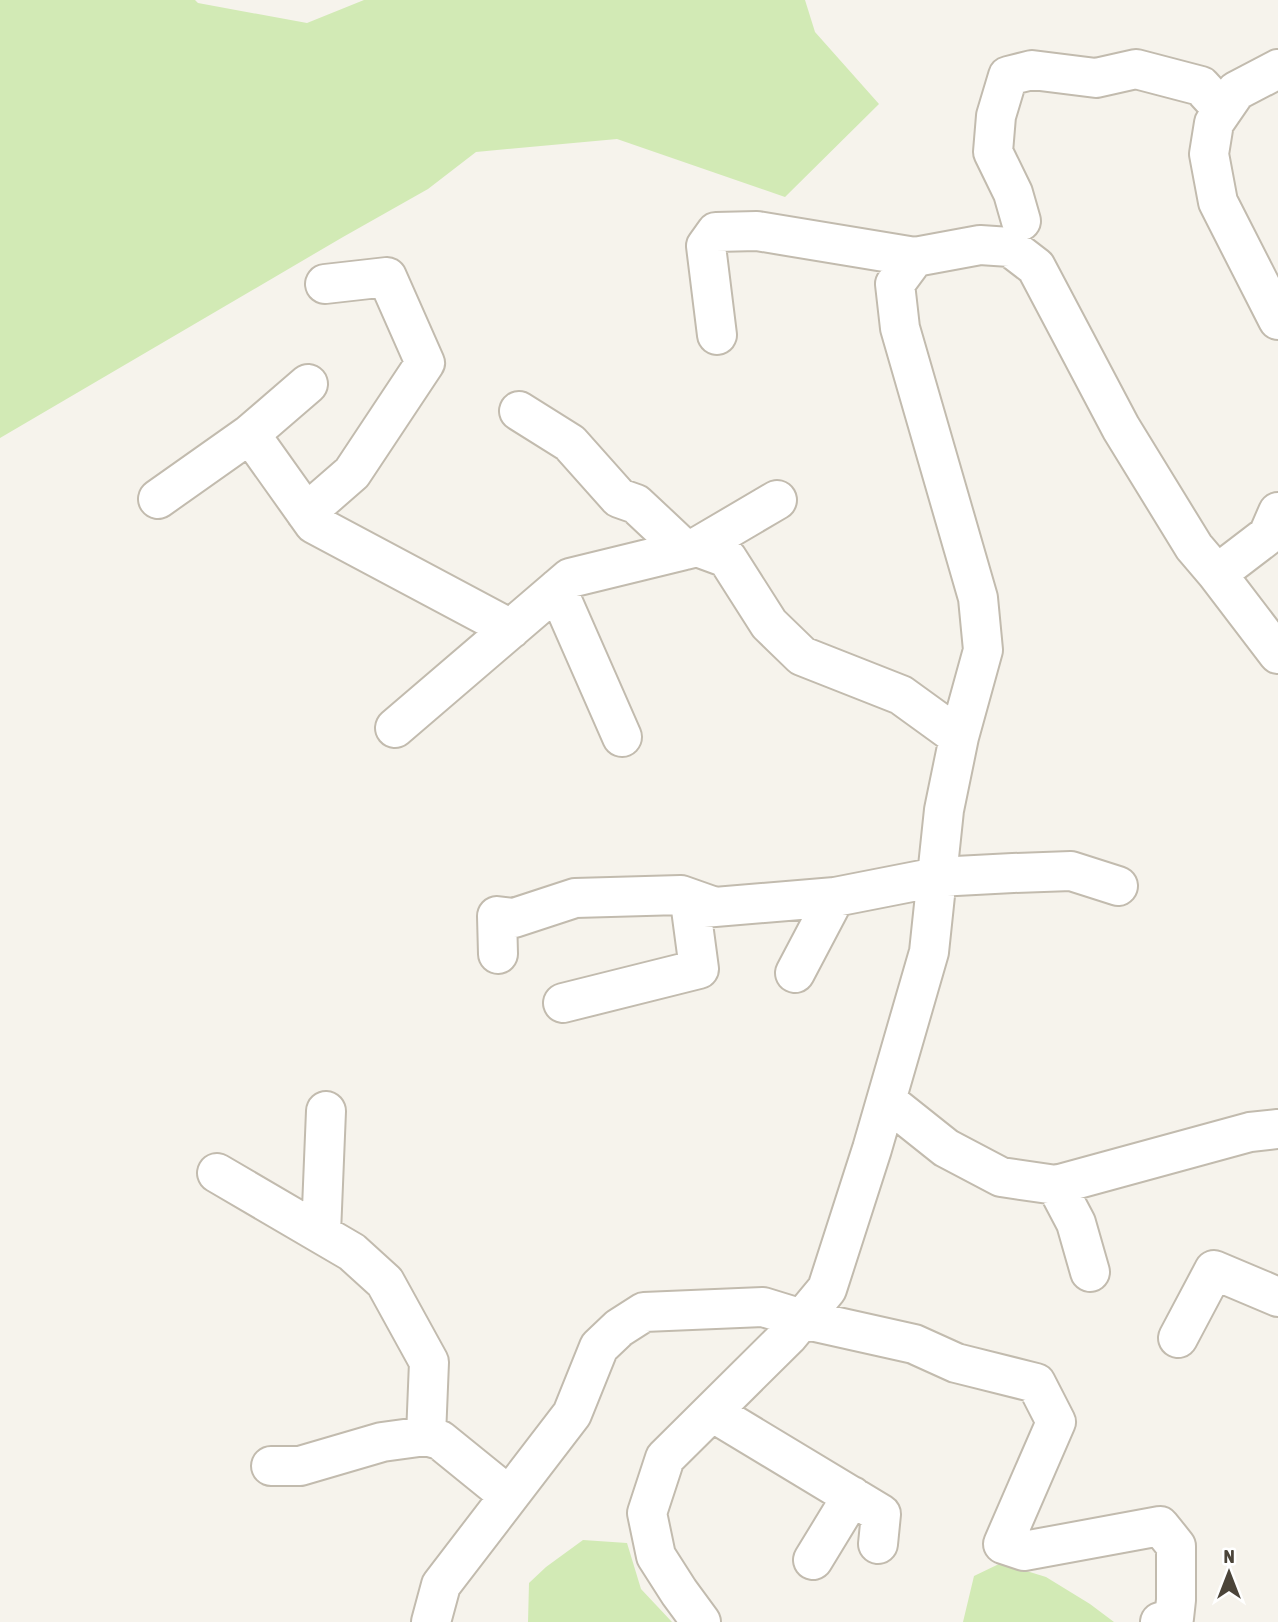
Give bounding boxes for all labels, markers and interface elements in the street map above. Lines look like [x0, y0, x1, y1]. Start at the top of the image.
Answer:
north arrow [1194, 1538, 1264, 1608]
text: N [1223, 1545, 1235, 1567]

